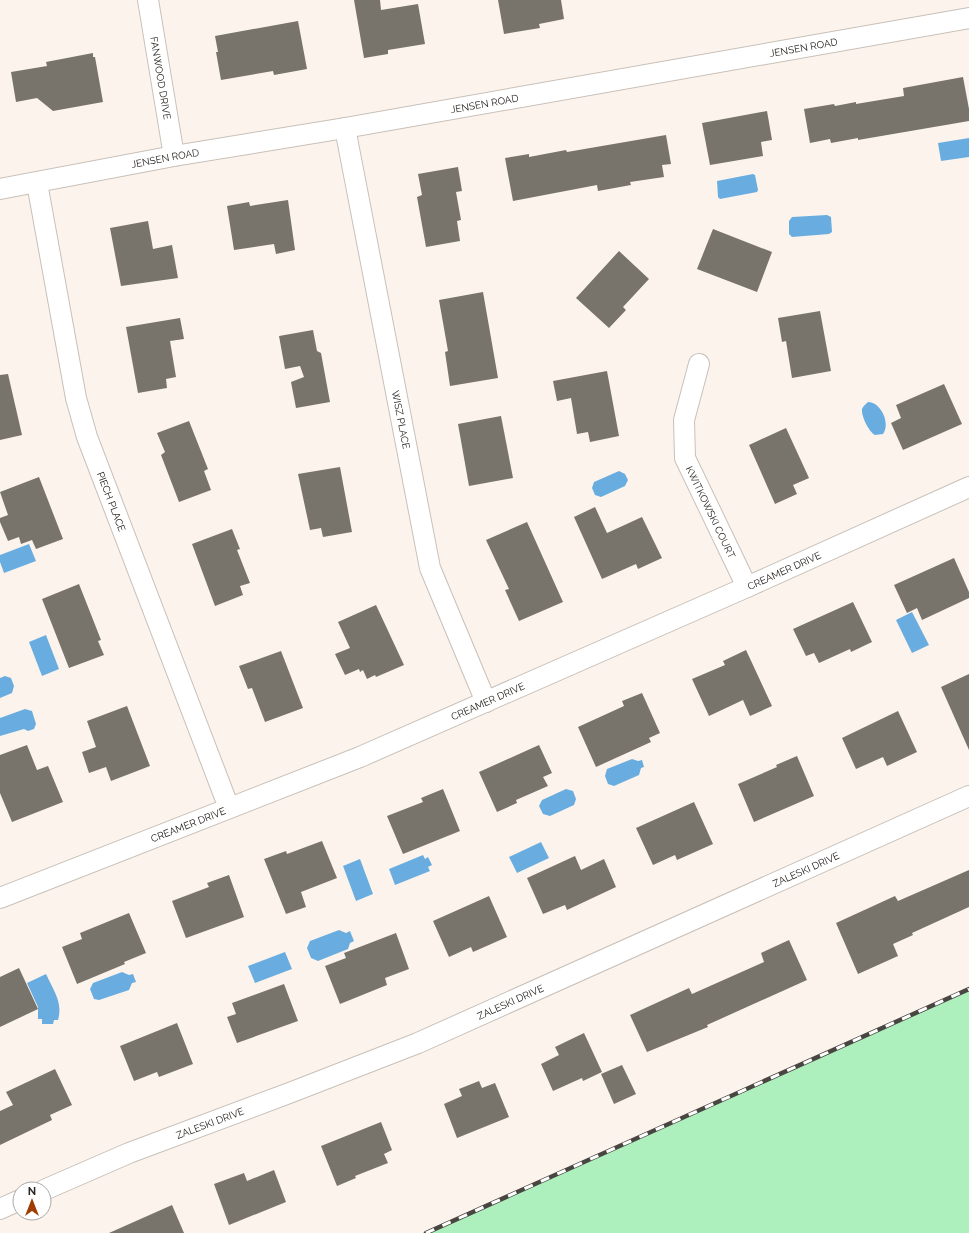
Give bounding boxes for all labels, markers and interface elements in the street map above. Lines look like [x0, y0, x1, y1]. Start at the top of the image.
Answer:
street label: FANWOOD DRIVE [148, 36, 173, 120]
street label: JENSEN ROAD [769, 36, 838, 59]
street label: JENSEN ROAD [450, 93, 519, 115]
street label: JENSEN ROAD [130, 147, 200, 170]
street label: WISZ PLACE [390, 389, 412, 450]
street label: KWITKOWSKI COURT [684, 464, 737, 560]
street label: PIECH PLACE [95, 470, 128, 533]
street label: CREAMER DRIVE [746, 549, 823, 592]
street label: CREAMER DRIVE [449, 680, 526, 722]
street label: CREAMER DRIVE [149, 805, 227, 844]
street label: ZALESKI DRIVE [771, 850, 841, 889]
street label: ZALESKI DRIVE [476, 982, 545, 1022]
street label: ZALESKI DRIVE [175, 1106, 245, 1141]
north arrow [12, 1181, 52, 1221]
text: N [28, 1185, 36, 1198]

